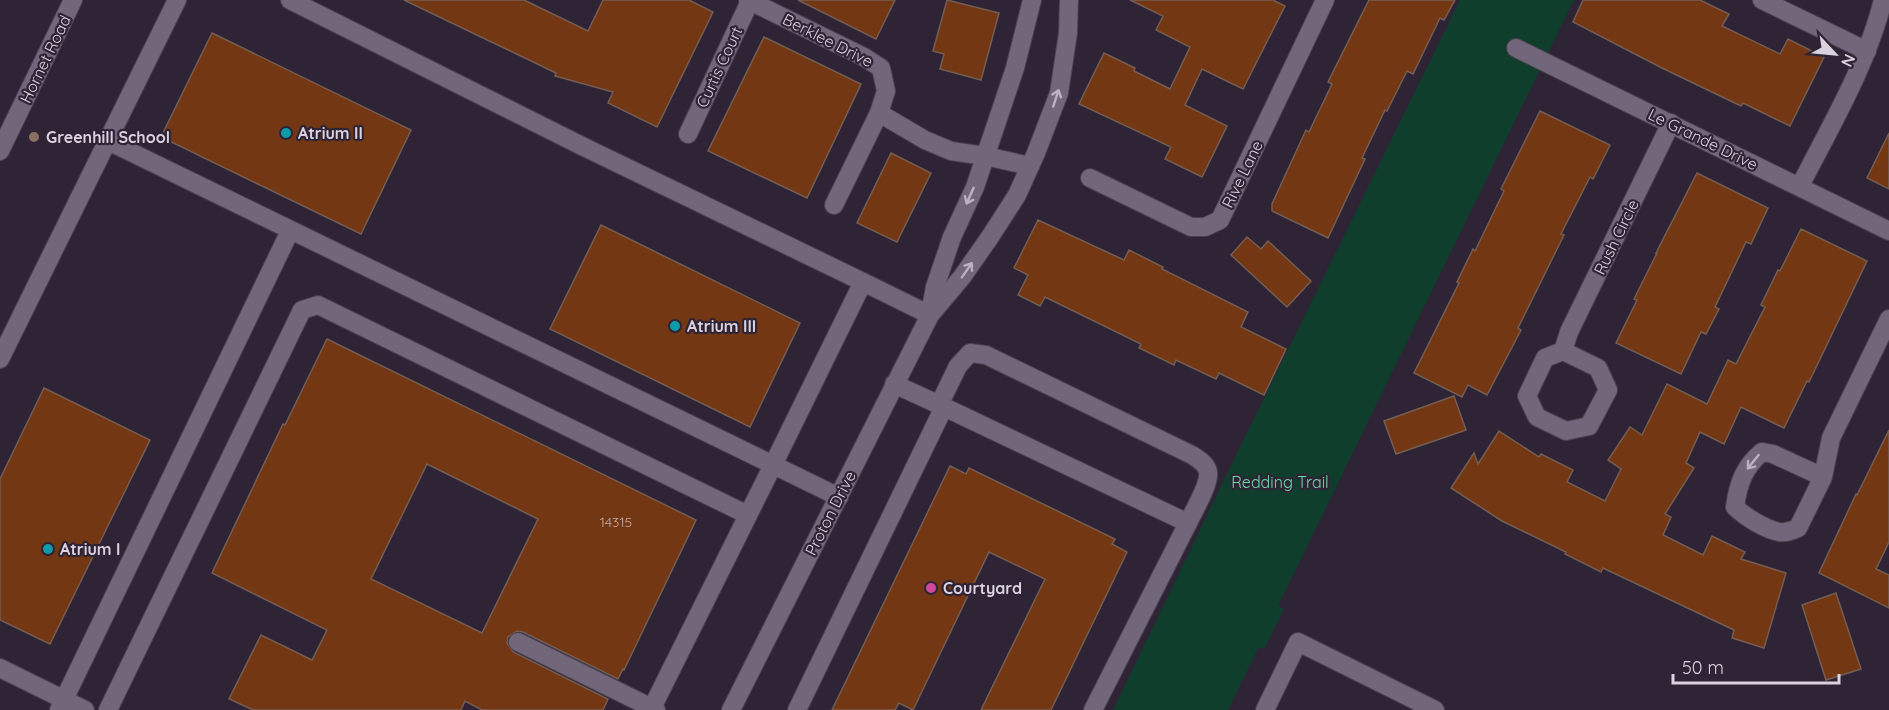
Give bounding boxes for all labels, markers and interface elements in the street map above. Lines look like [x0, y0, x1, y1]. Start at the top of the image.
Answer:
street label: Berklee Drive [780, 9, 876, 71]
street label: Hornet Road [15, 12, 75, 106]
street label: Curtis Court [692, 23, 746, 111]
north arrow [1805, 24, 1865, 84]
text: N [1837, 51, 1860, 70]
one-way arrow [1052, 89, 1063, 108]
street label: Le Grande Drive [1645, 104, 1761, 174]
place label: Atrium II [298, 123, 363, 143]
marker: Atrium II [279, 126, 293, 140]
place label: Greenhill School [46, 127, 170, 147]
marker: Greenhill School [27, 130, 41, 144]
street label: Rive Lane [1217, 137, 1267, 211]
one-way arrow [964, 186, 976, 204]
street label: Rush Circle [1589, 196, 1643, 278]
one-way arrow [961, 262, 973, 278]
place label: Atrium III [687, 316, 756, 336]
marker: Atrium III [668, 319, 682, 333]
one-way arrow [1747, 454, 1760, 470]
street label: Proton Drive [800, 467, 860, 559]
park label: Redding Trail [1231, 472, 1329, 492]
house number: 14315 [600, 513, 632, 531]
place label: Atrium I [60, 539, 120, 559]
marker: Atrium I [41, 542, 55, 556]
place label: Courtyard [943, 578, 1022, 598]
marker: Courtyard [924, 581, 938, 595]
scale bar [1673, 647, 1840, 685]
text: 50 m [1682, 656, 1724, 679]

